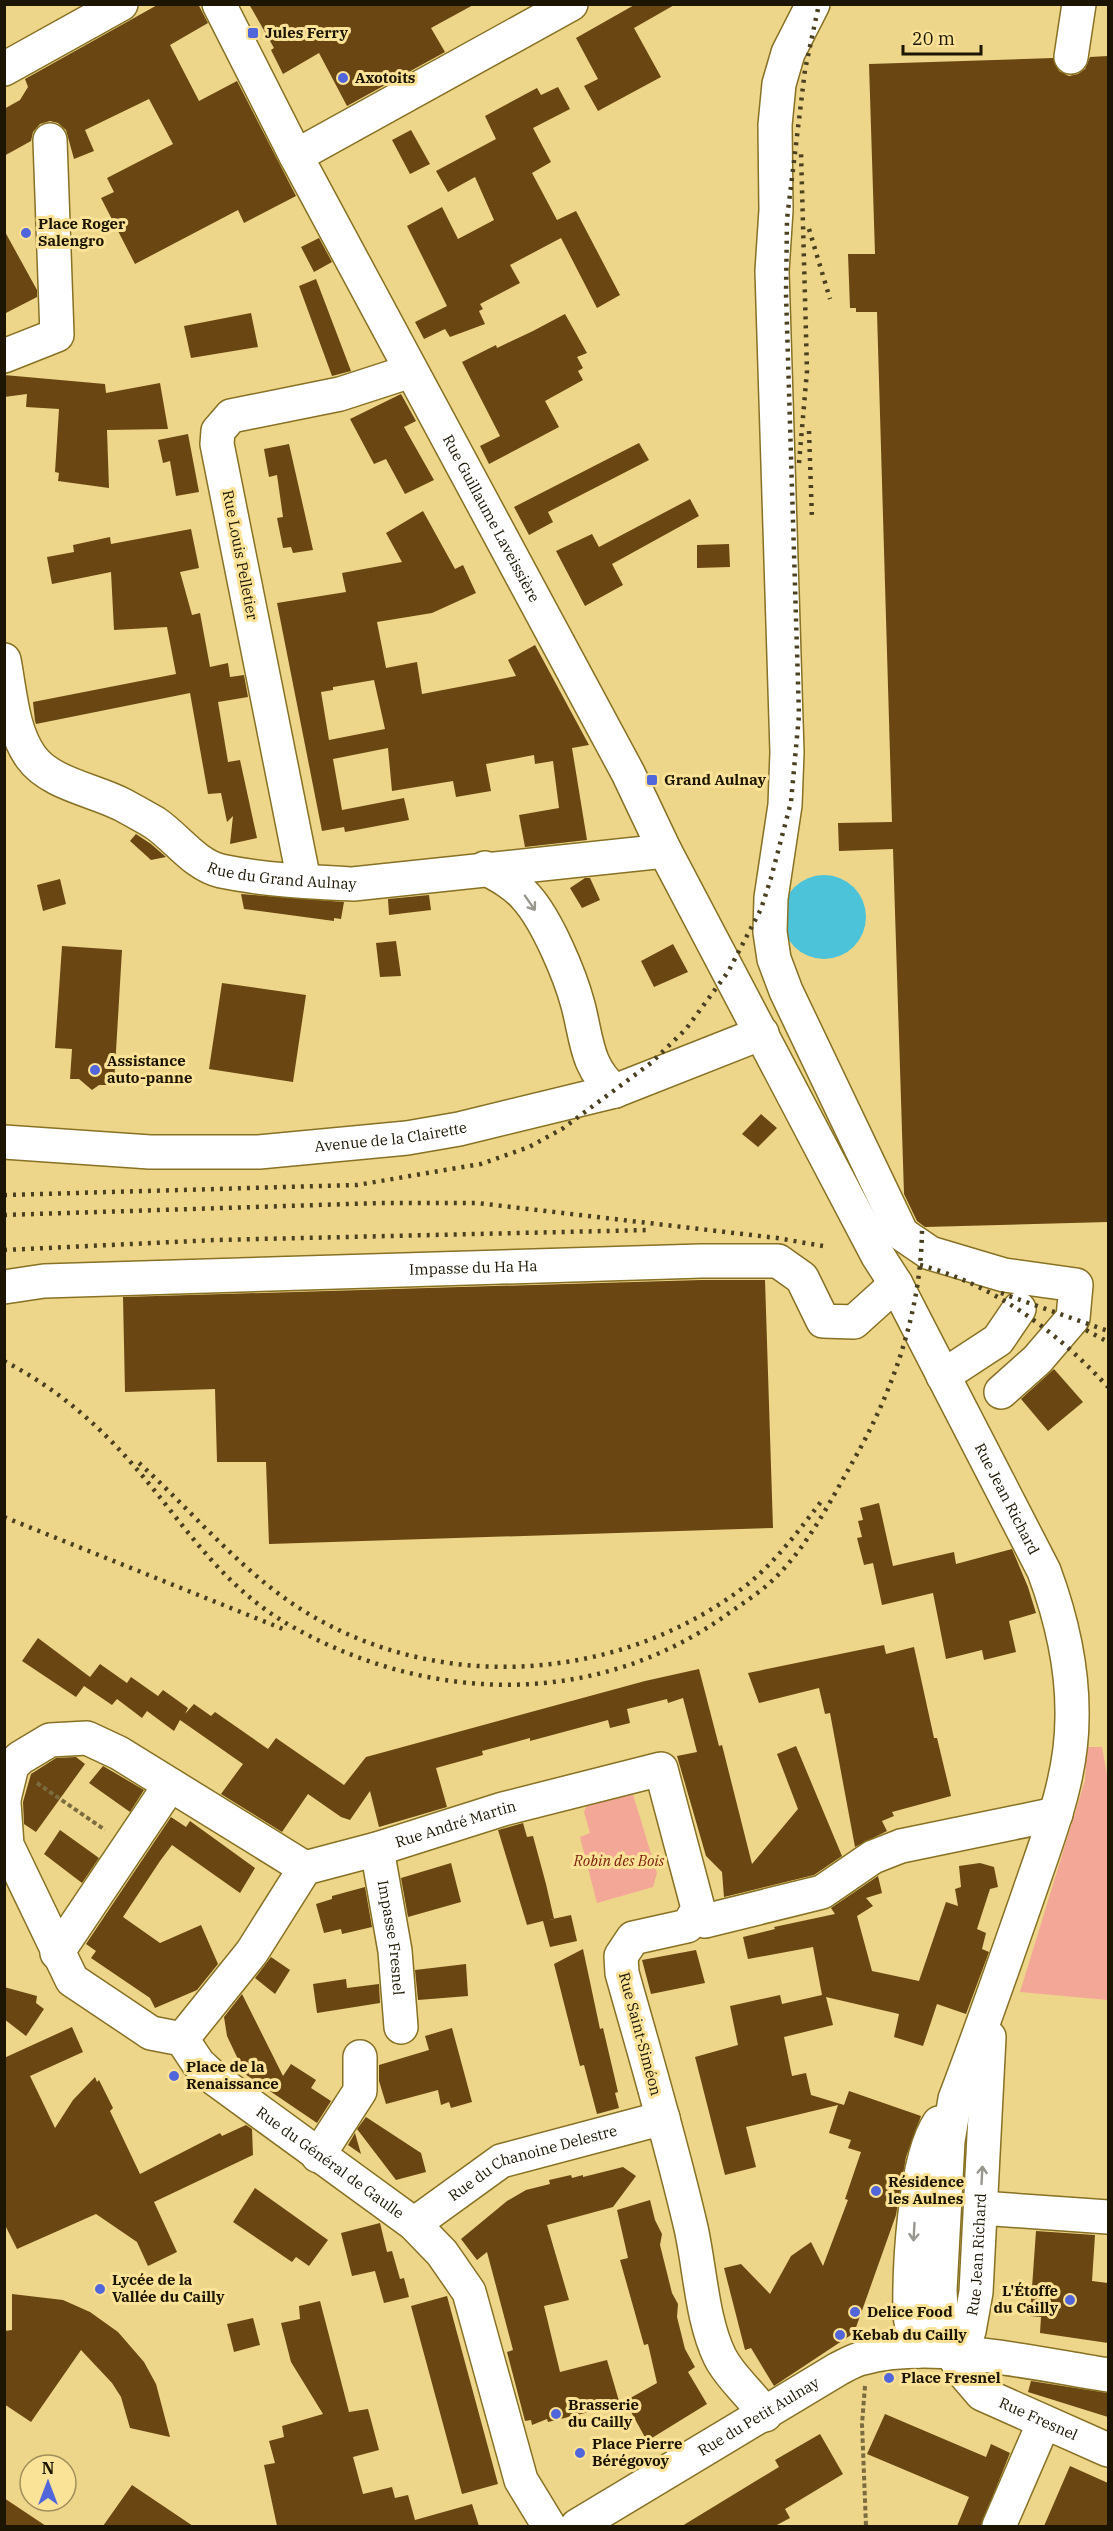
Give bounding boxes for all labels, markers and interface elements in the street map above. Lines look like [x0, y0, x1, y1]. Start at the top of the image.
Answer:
scale bar [903, 18, 981, 56]
place label: Jules Ferry [265, 23, 348, 42]
marker: Jules Ferry [246, 26, 260, 40]
text: 20 m [912, 27, 955, 50]
place label: Axotoits [355, 68, 415, 87]
marker: Axotoits [336, 71, 350, 85]
place label: Place Roger Salengro [38, 214, 126, 250]
marker: Place Roger Salengro [19, 226, 33, 240]
street label: Rue Guillaume Laveissière [439, 431, 544, 605]
street label: Rue Louis Pelletier [219, 488, 262, 622]
place label: Grand Aulnay [664, 770, 767, 789]
marker: Grand Aulnay [645, 773, 659, 787]
street label: Rue du Grand Aulnay [205, 857, 357, 893]
one-way arrow [524, 895, 536, 911]
place label: Assistance auto-panne [107, 1051, 192, 1087]
marker: Assistance auto-panne [88, 1063, 102, 1077]
street label: Avenue de la Clairette [314, 1117, 469, 1156]
street label: Impasse du Ha Ha [409, 1256, 538, 1279]
street label: Rue Jean Richard [971, 1440, 1044, 1558]
street label: Rue André Martin [393, 1796, 518, 1852]
park label: Robin des Bois [573, 1851, 665, 1870]
street label: Impasse Fresnel [374, 1879, 408, 1996]
street label: Rue Saint-Siméon [615, 1970, 666, 2098]
place label: Place de la Renaissance [186, 2057, 279, 2093]
marker: Place de la Renaissance [167, 2069, 181, 2083]
street label: Rue du Général de Gaulle [253, 2102, 408, 2222]
street label: Rue du Chanoine Delestre [444, 2121, 619, 2205]
one-way arrow [976, 2165, 987, 2185]
place label: Résidence les Aulnes [888, 2172, 964, 2208]
marker: Résidence les Aulnes [869, 2184, 883, 2198]
street label: Rue Jean Richard [962, 2193, 990, 2317]
one-way arrow [909, 2222, 920, 2242]
place label: Lycée de la Vallée du Cailly [112, 2270, 225, 2306]
place label: L'Étoffe du Cailly [994, 2281, 1058, 2317]
marker: Lycée de la Vallée du Cailly [93, 2282, 107, 2296]
marker: L'Étoffe du Cailly [1063, 2293, 1077, 2307]
place label: Delice Food [867, 2302, 953, 2321]
marker: Delice Food [848, 2305, 862, 2319]
place label: Kebab du Cailly [852, 2325, 967, 2344]
marker: Kebab du Cailly [833, 2328, 847, 2342]
place label: Place Fresnel [901, 2368, 1001, 2387]
marker: Place Fresnel [882, 2371, 896, 2385]
street label: Rue du Petit Aulnay [694, 2373, 822, 2460]
street label: Rue Fresnel [996, 2393, 1081, 2444]
place label: Brasserie du Cailly [568, 2395, 639, 2431]
marker: Brasserie du Cailly [549, 2407, 563, 2421]
place label: Place Pierre Bérégovoy [592, 2434, 683, 2470]
marker: Place Pierre Bérégovoy [573, 2446, 587, 2460]
north arrow [18, 2453, 78, 2513]
text: N [42, 2458, 54, 2478]

